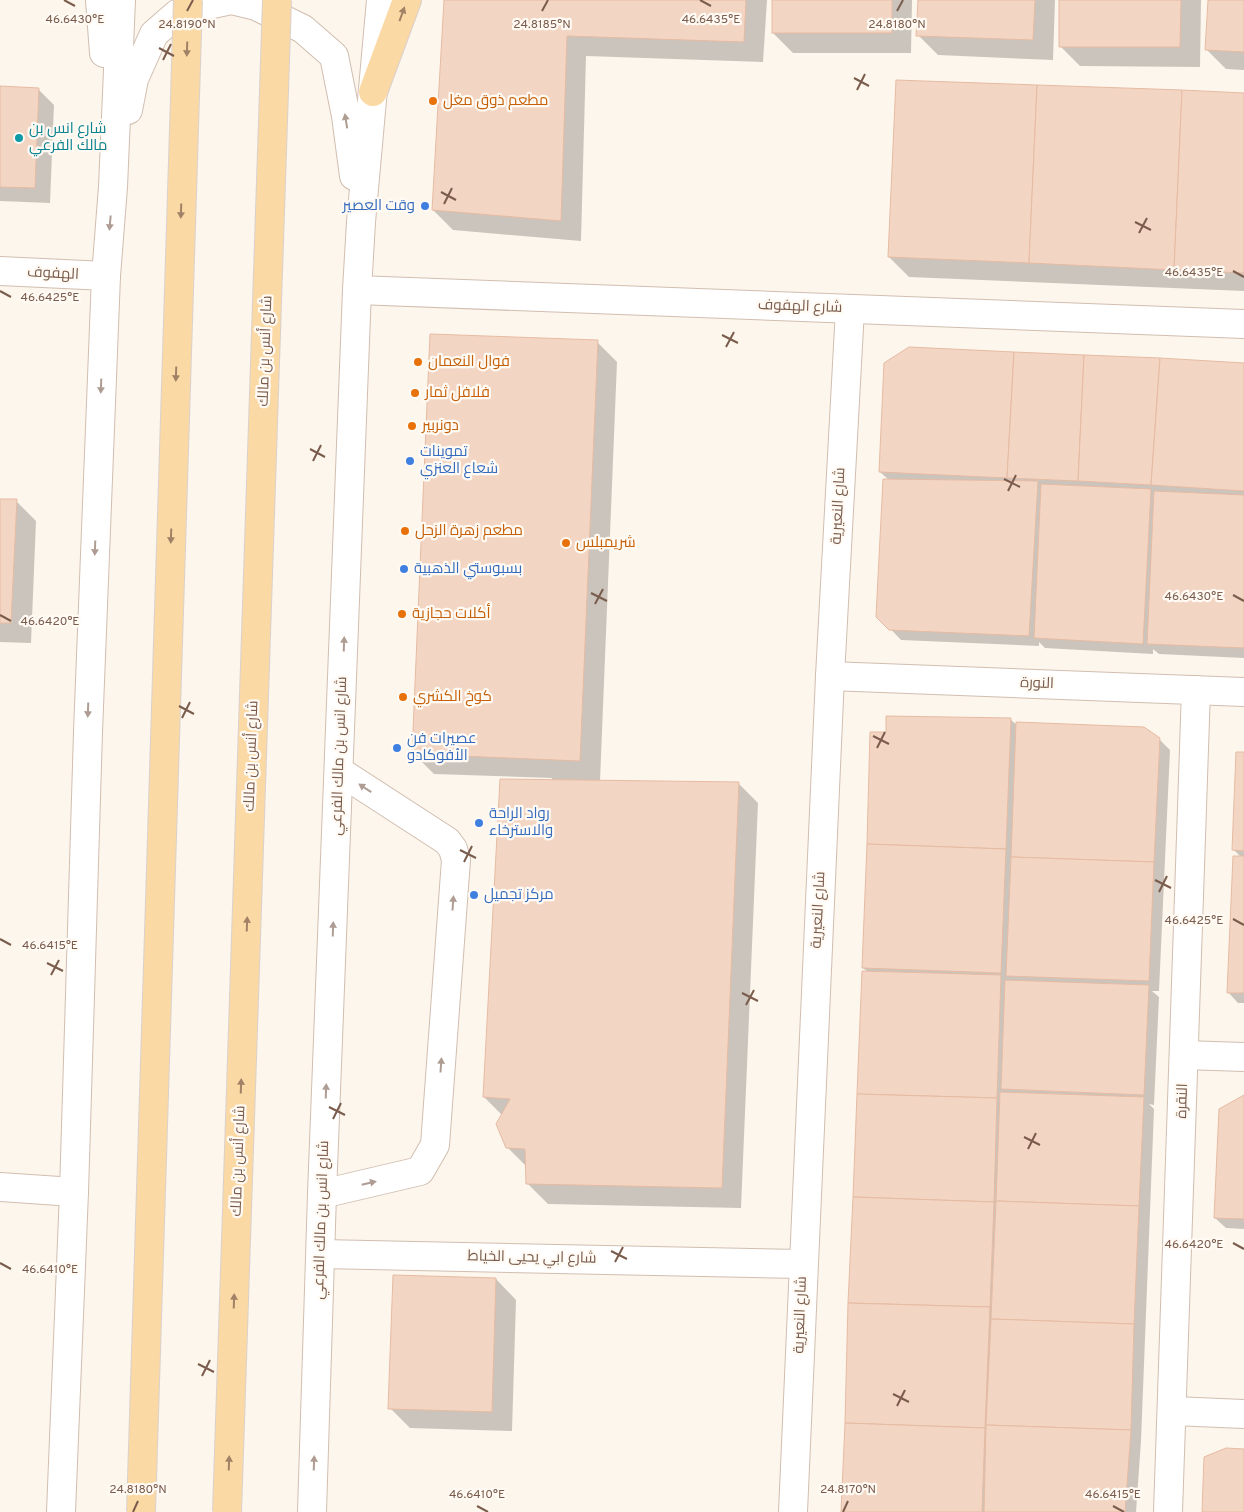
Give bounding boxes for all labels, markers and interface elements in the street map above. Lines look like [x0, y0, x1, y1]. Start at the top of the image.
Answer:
one-way arrow [398, 6, 406, 21]
text: 46.6430°E [46, 12, 104, 28]
text: 46.6435°E [682, 12, 740, 28]
text: 24.8190°N [158, 17, 216, 33]
text: 24.8185°N [513, 17, 571, 33]
text: 24.8180°N [868, 17, 926, 33]
one-way arrow [182, 41, 190, 57]
place label: مطعم ذوق مغل [443, 92, 548, 111]
marker: مطعم ذوق مغل [427, 95, 439, 107]
one-way arrow [342, 113, 350, 129]
place label: شارع انس بن مالك الفرعي [29, 120, 107, 157]
marker: شارع انس بن مالك الفرعي [13, 132, 25, 144]
place label: وقت العصير [342, 197, 415, 216]
marker: وقت العصير [419, 200, 431, 212]
one-way arrow [177, 203, 185, 219]
one-way arrow [106, 216, 114, 232]
street label: الهفوف [27, 263, 79, 285]
text: 46.6435°E [1165, 265, 1223, 281]
text: 46.6425°E [21, 290, 79, 306]
street label: شارع أنس بن مالك [253, 295, 277, 407]
street label: شارع الهفوف [757, 296, 843, 318]
place label: فوال النعمان [428, 353, 510, 372]
marker: فوال النعمان [412, 356, 424, 368]
one-way arrow [172, 366, 180, 382]
one-way arrow [97, 378, 105, 394]
place label: فلافل ثمار [424, 384, 490, 403]
marker: فلافل ثمار [409, 387, 421, 399]
place label: دونربير [421, 417, 459, 436]
marker: دونربير [406, 420, 418, 432]
place label: تموينات شعاع العنزي [420, 443, 498, 480]
marker: تموينات شعاع العنزي [404, 455, 416, 467]
street label: شارع النعيرية [827, 467, 851, 545]
place label: مطعم زهرة الزحل [415, 522, 523, 541]
marker: مطعم زهرة الزحل [399, 525, 411, 537]
one-way arrow [167, 528, 175, 544]
place label: شريمبلس [576, 534, 636, 553]
marker: شريمبلس [560, 537, 572, 549]
one-way arrow [91, 540, 99, 556]
place label: بسبوستي الذهبية [414, 560, 522, 580]
marker: بسبوستي الذهبية [398, 563, 410, 575]
text: 46.6430°E [1165, 589, 1223, 605]
place label: أكلات حجازية [412, 603, 490, 624]
marker: أكلات حجازية [396, 608, 408, 620]
text: 46.6420°E [20, 614, 80, 630]
one-way arrow [340, 636, 348, 652]
street label: النورة [1020, 674, 1054, 694]
street label: شارع انس بن مالك الفرعي [328, 676, 353, 836]
place label: كوخ الكشري [413, 688, 492, 708]
marker: كوخ الكشري [397, 691, 409, 703]
street label: شارع أنس بن مالك [239, 700, 263, 812]
one-way arrow [84, 703, 92, 719]
place label: عصيرات فن الأفوكادو [407, 730, 477, 766]
marker: عصيرات فن الأفوكادو [391, 742, 403, 754]
one-way arrow [359, 783, 372, 793]
place label: رواد الراحة والاسترخاء [489, 805, 553, 841]
marker: رواد الراحة والاسترخاء [473, 817, 485, 829]
street label: شارع النعيرية [807, 871, 831, 949]
place label: مركز تجميل [484, 886, 554, 905]
marker: مركز تجميل [468, 889, 480, 901]
one-way arrow [450, 895, 458, 911]
text: 46.6425°E [1165, 913, 1223, 929]
one-way arrow [243, 915, 251, 931]
one-way arrow [329, 920, 337, 936]
text: 46.6415°E [22, 938, 78, 954]
one-way arrow [438, 1057, 446, 1073]
one-way arrow [238, 1078, 246, 1094]
one-way arrow [322, 1083, 330, 1099]
street label: النقرة [1173, 1083, 1193, 1119]
street label: شارع أنس بن مالك [226, 1105, 250, 1217]
street label: شارع انس بن مالك الفرعي [310, 1140, 335, 1300]
one-way arrow [361, 1179, 376, 1187]
text: 46.6420°E [1164, 1237, 1224, 1253]
street label: شارع ابي يحيى الخياط [467, 1247, 597, 1270]
text: 46.6410°E [22, 1262, 78, 1278]
street label: شارع النعيرية [790, 1276, 812, 1354]
one-way arrow [230, 1293, 238, 1309]
one-way arrow [225, 1455, 233, 1471]
one-way arrow [310, 1455, 318, 1471]
text: 24.8180°N [109, 1482, 167, 1498]
text: 24.8170°N [820, 1482, 876, 1498]
text: 46.6410°E [449, 1487, 505, 1503]
text: 46.6415°E [1085, 1487, 1141, 1503]

